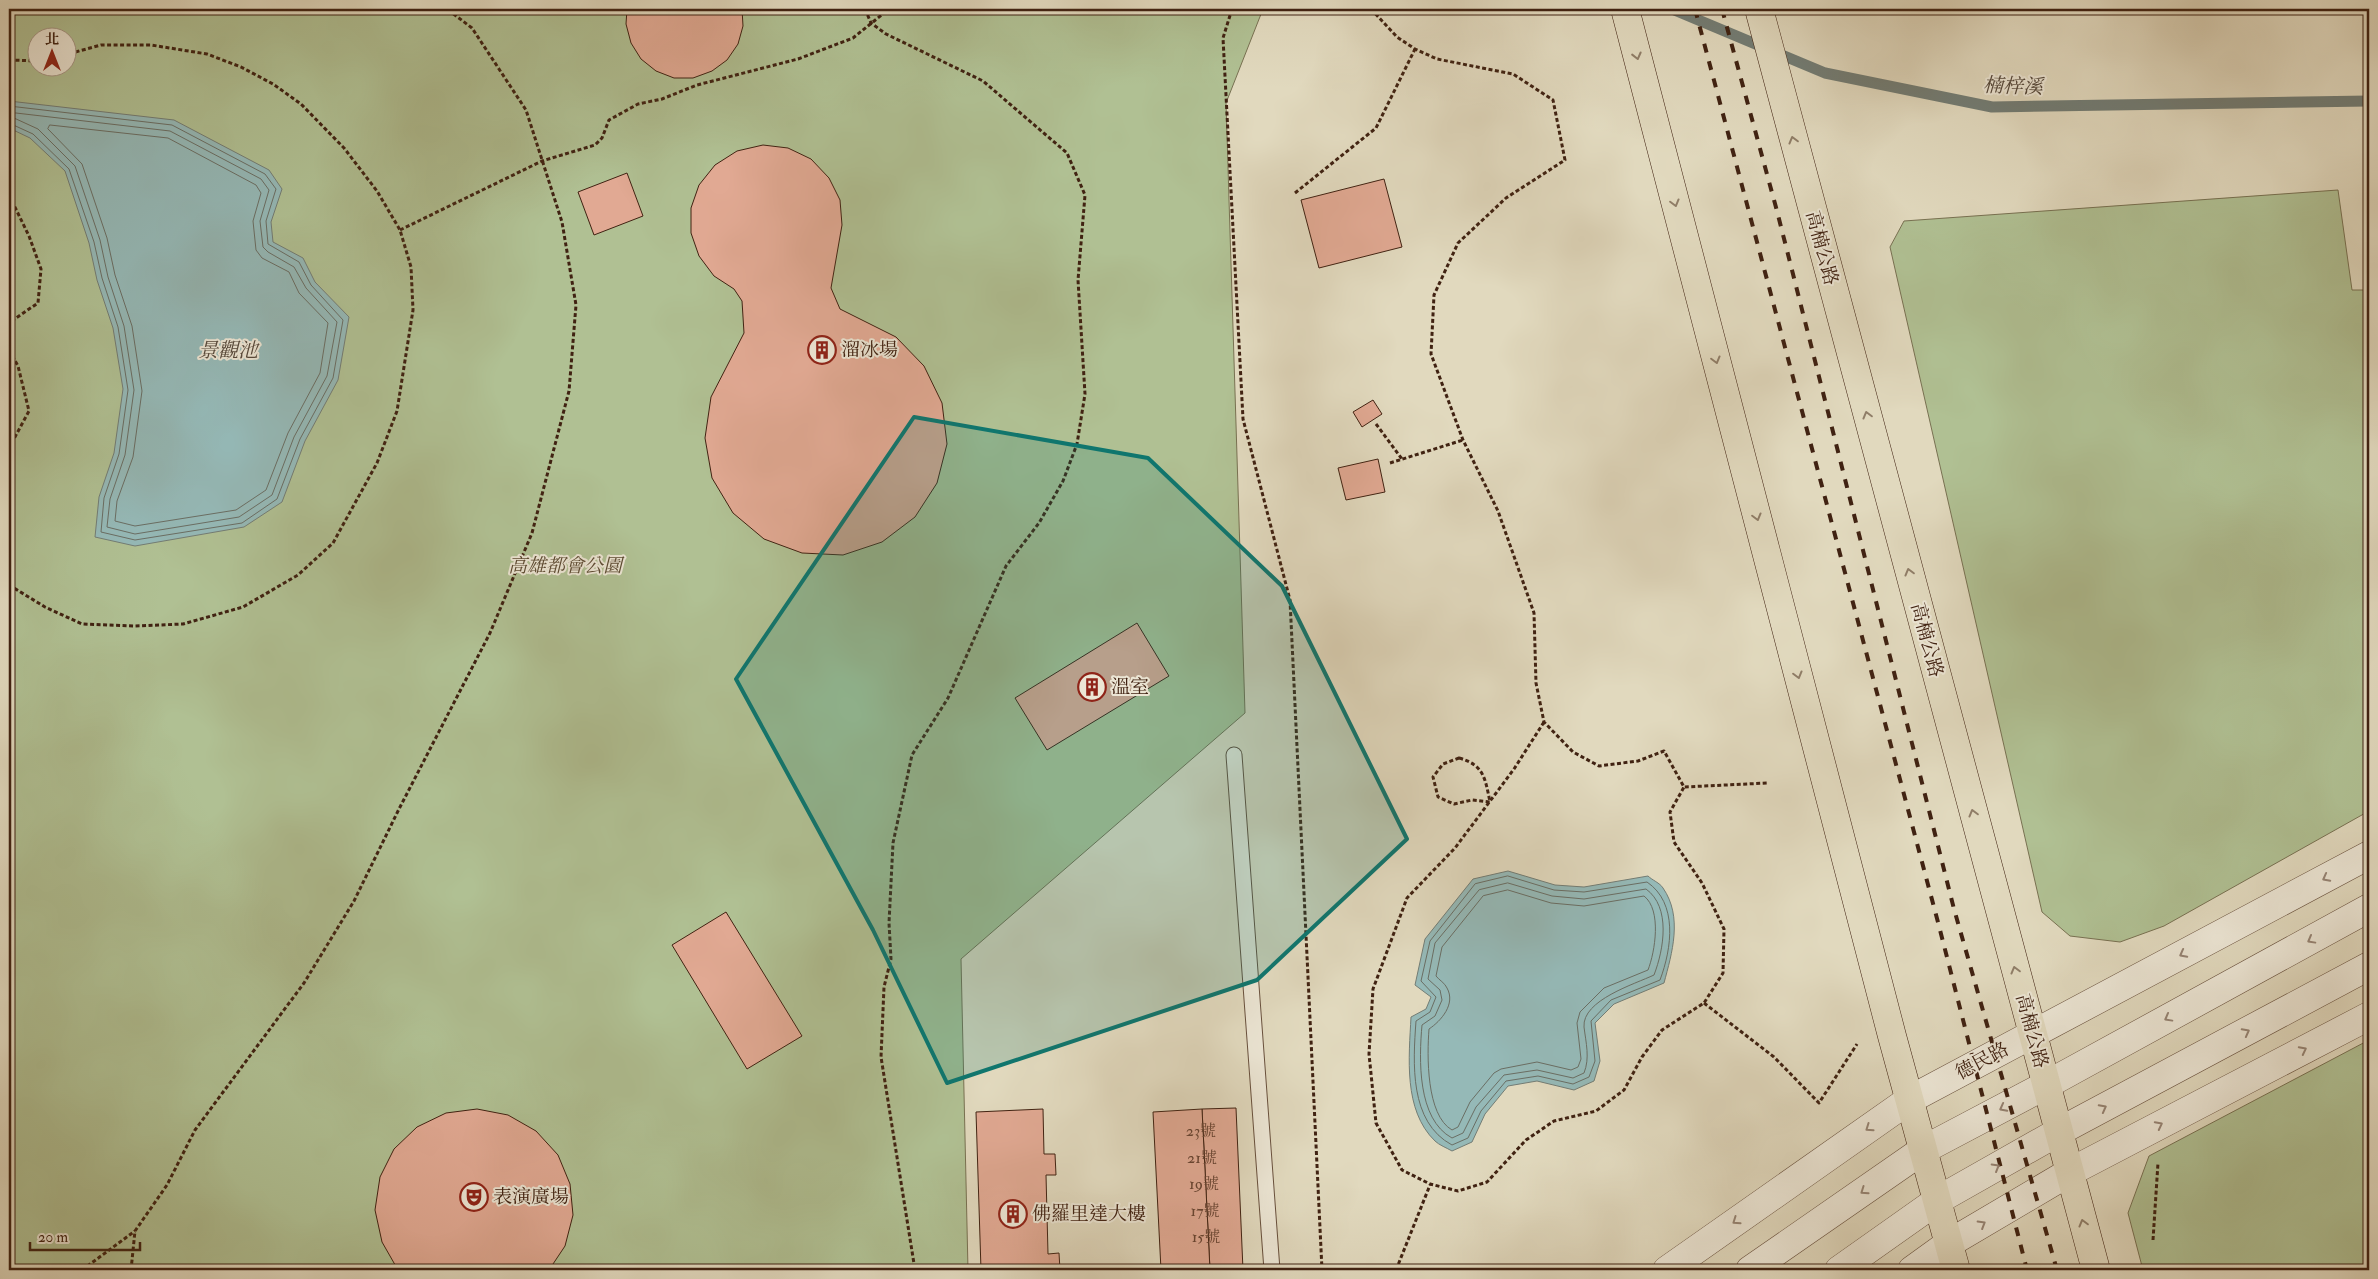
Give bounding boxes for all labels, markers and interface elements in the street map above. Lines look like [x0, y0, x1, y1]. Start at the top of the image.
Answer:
north arrow [28, 28, 78, 78]
text: 北 [45, 31, 59, 48]
one-way arrow [1632, 51, 1642, 59]
water label: 楠梓溪 [1983, 72, 2045, 100]
one-way arrow [1789, 136, 1799, 144]
one-way arrow [1670, 198, 1680, 206]
street label: 高楠公路 [1801, 208, 1843, 288]
building icon: 溜冰場 [807, 335, 837, 365]
water label: 景觀池 [198, 338, 260, 363]
place label: 溜冰場 [841, 338, 898, 362]
one-way arrow [1711, 356, 1721, 364]
one-way arrow [1862, 410, 1873, 419]
one-way arrow [1752, 513, 1762, 521]
park label: 高雄都會公園 [508, 554, 625, 578]
one-way arrow [1904, 567, 1915, 576]
street label: 高楠公路 [1906, 600, 1948, 680]
one-way arrow [1793, 670, 1803, 678]
building icon: 溫室 [1077, 672, 1107, 702]
place label: 溫室 [1111, 675, 1149, 699]
one-way arrow [1969, 810, 1979, 818]
one-way arrow [2322, 872, 2331, 882]
one-way arrow [2307, 934, 2316, 944]
one-way arrow [2179, 948, 2188, 958]
one-way arrow [2011, 967, 2021, 975]
street label: 高楠公路 [2011, 991, 2053, 1071]
one-way arrow [2165, 1012, 2174, 1022]
one-way arrow [2241, 1028, 2250, 1038]
street label: 德民路 [1951, 1037, 2013, 1085]
one-way arrow [2298, 1046, 2307, 1056]
one-way arrow [1999, 1102, 2008, 1112]
one-way arrow [2098, 1104, 2107, 1114]
house number: 23號 [1186, 1121, 1216, 1141]
one-way arrow [2154, 1121, 2163, 1131]
one-way arrow [1866, 1122, 1875, 1131]
house number: 21號 [1187, 1148, 1217, 1168]
one-way arrow [1990, 1164, 1999, 1174]
house number: 19號 [1189, 1174, 1219, 1194]
theatre icon: 表演廣場 [459, 1182, 489, 1212]
place label: 表演廣場 [493, 1185, 569, 1209]
one-way arrow [1860, 1185, 1870, 1194]
building icon: 佛羅里達大樓 [998, 1199, 1028, 1229]
house number: 17號 [1190, 1201, 1220, 1221]
place label: 佛羅里達大樓 [1032, 1202, 1146, 1226]
one-way arrow [1733, 1215, 1742, 1224]
scale bar [30, 1219, 140, 1251]
one-way arrow [2079, 1220, 2089, 1228]
one-way arrow [1977, 1221, 1986, 1231]
house number: 15號 [1192, 1227, 1220, 1247]
text: 20 m [38, 1228, 68, 1247]

